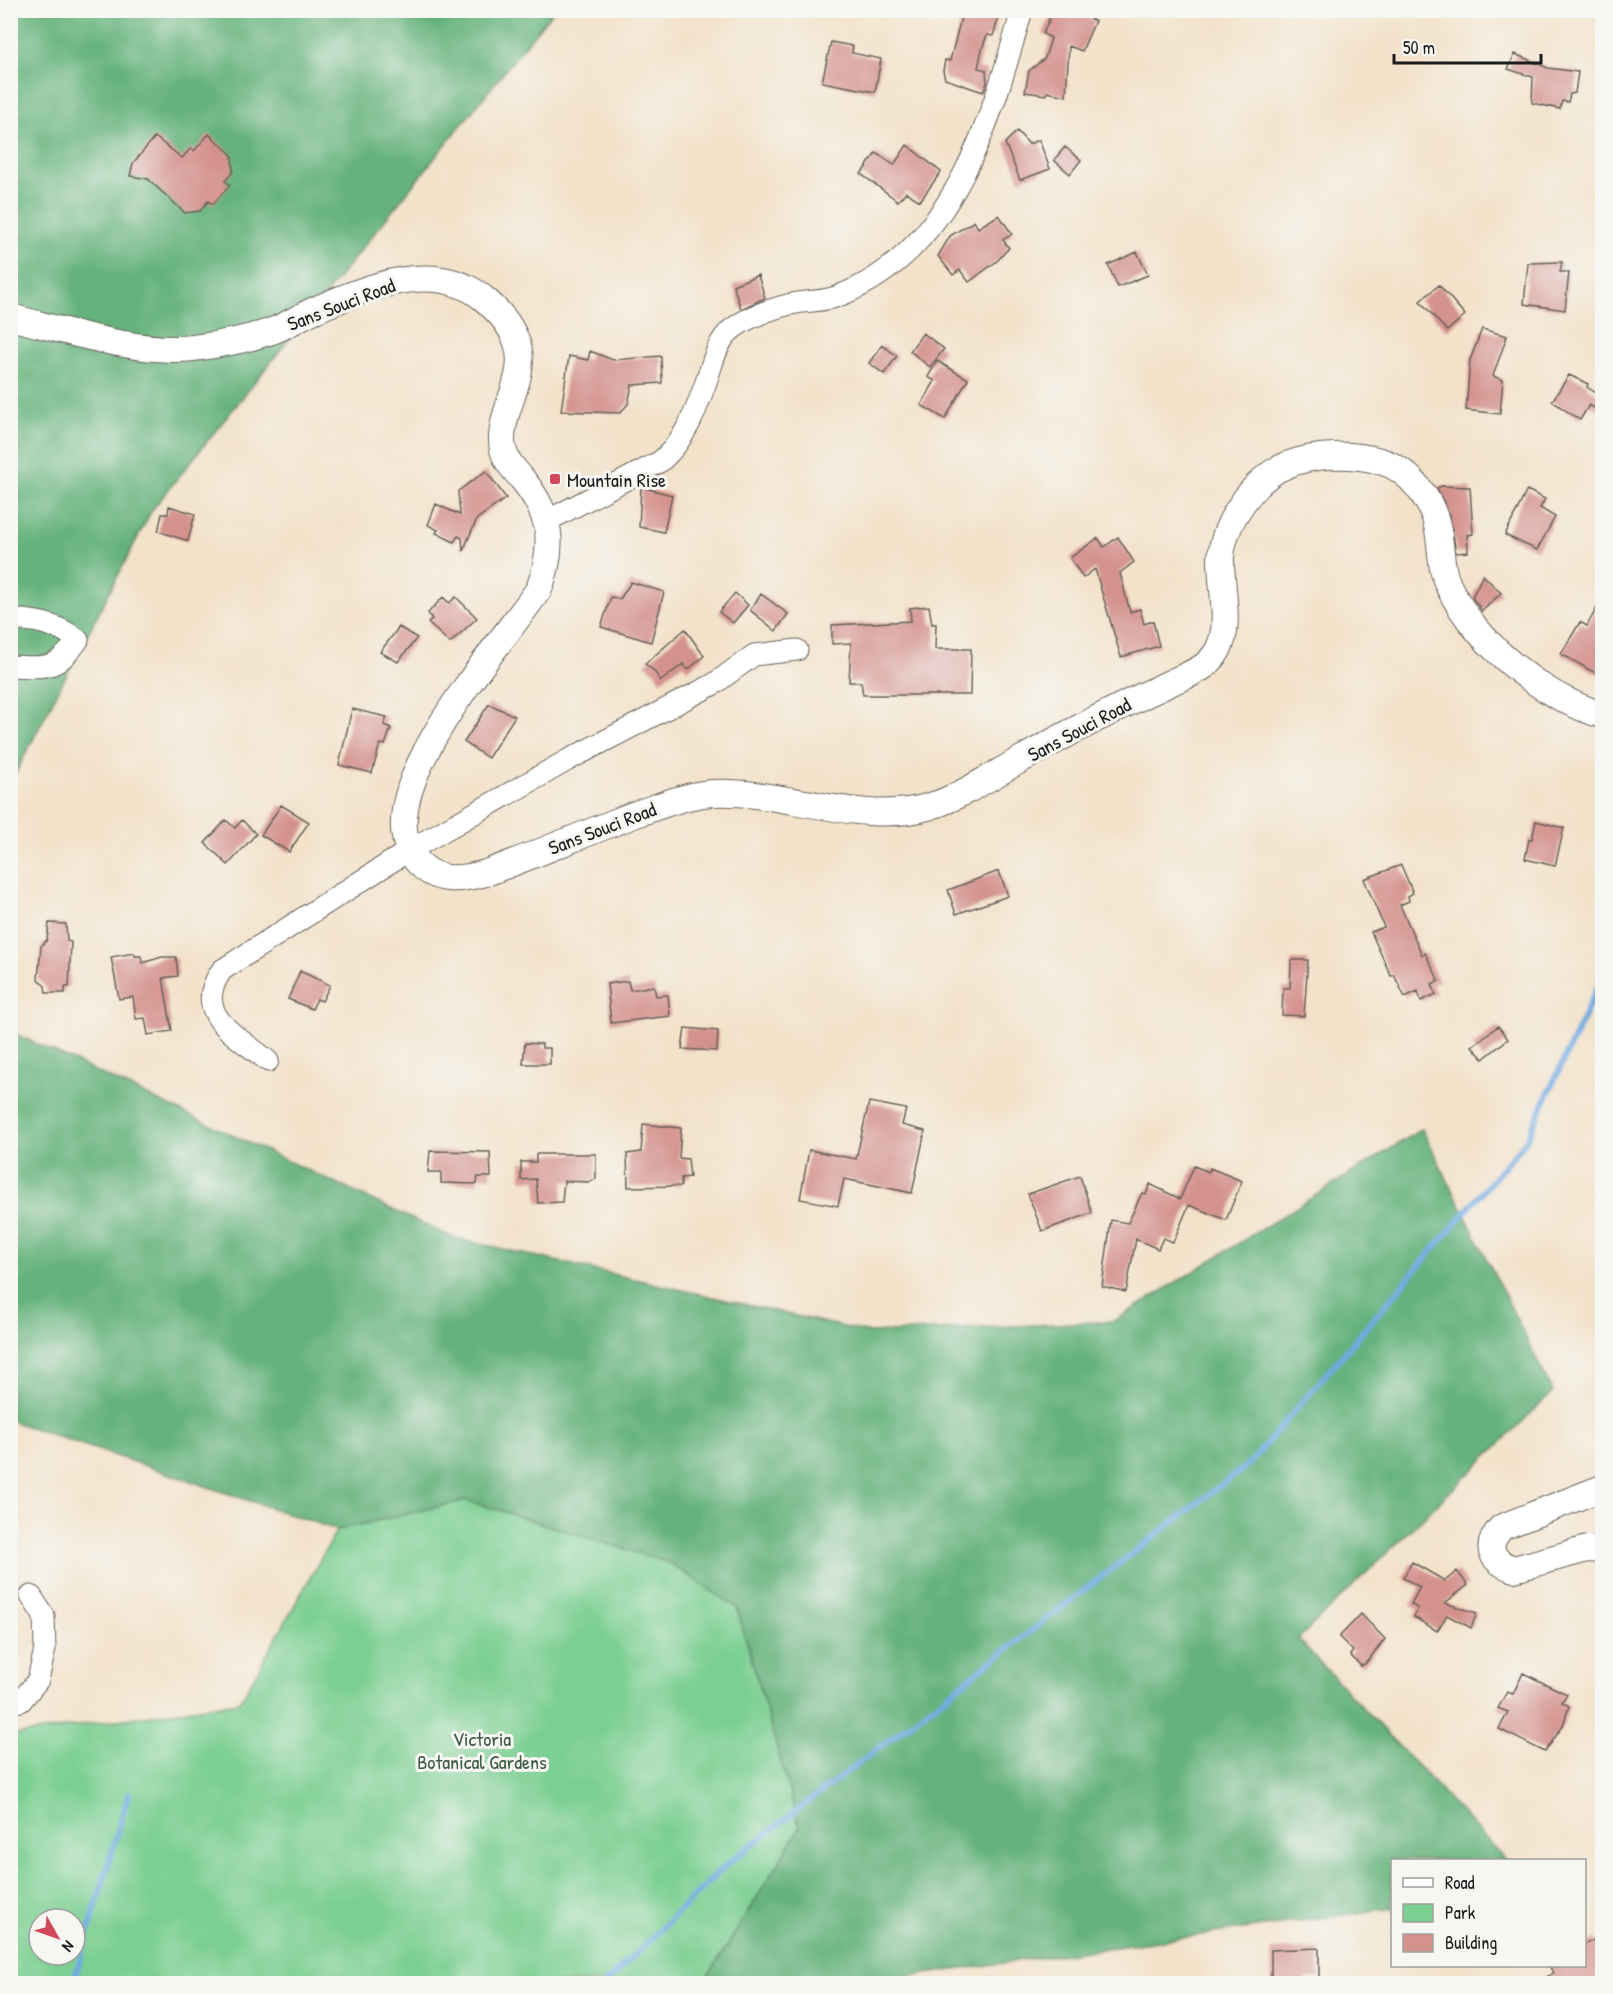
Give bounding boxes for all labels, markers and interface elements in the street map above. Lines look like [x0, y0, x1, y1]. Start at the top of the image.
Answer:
scale bar [1394, 27, 1541, 65]
text: 50 m [1403, 35, 1435, 60]
street label: Sans Souci Road [283, 271, 399, 337]
place label: Mountain Rise [567, 466, 666, 493]
marker: Mountain Rise [548, 472, 562, 486]
street label: Sans Souci Road [1023, 690, 1135, 767]
street label: Sans Souci Road [544, 795, 660, 861]
park label: Victoria Botanical Gardens [417, 1725, 547, 1775]
legend [1391, 1859, 1586, 1967]
text: Road [1445, 1870, 1475, 1895]
text: Park [1445, 1900, 1476, 1925]
north arrow [27, 1907, 87, 1967]
text: Building [1445, 1930, 1497, 1955]
text: N [57, 1936, 80, 1957]

